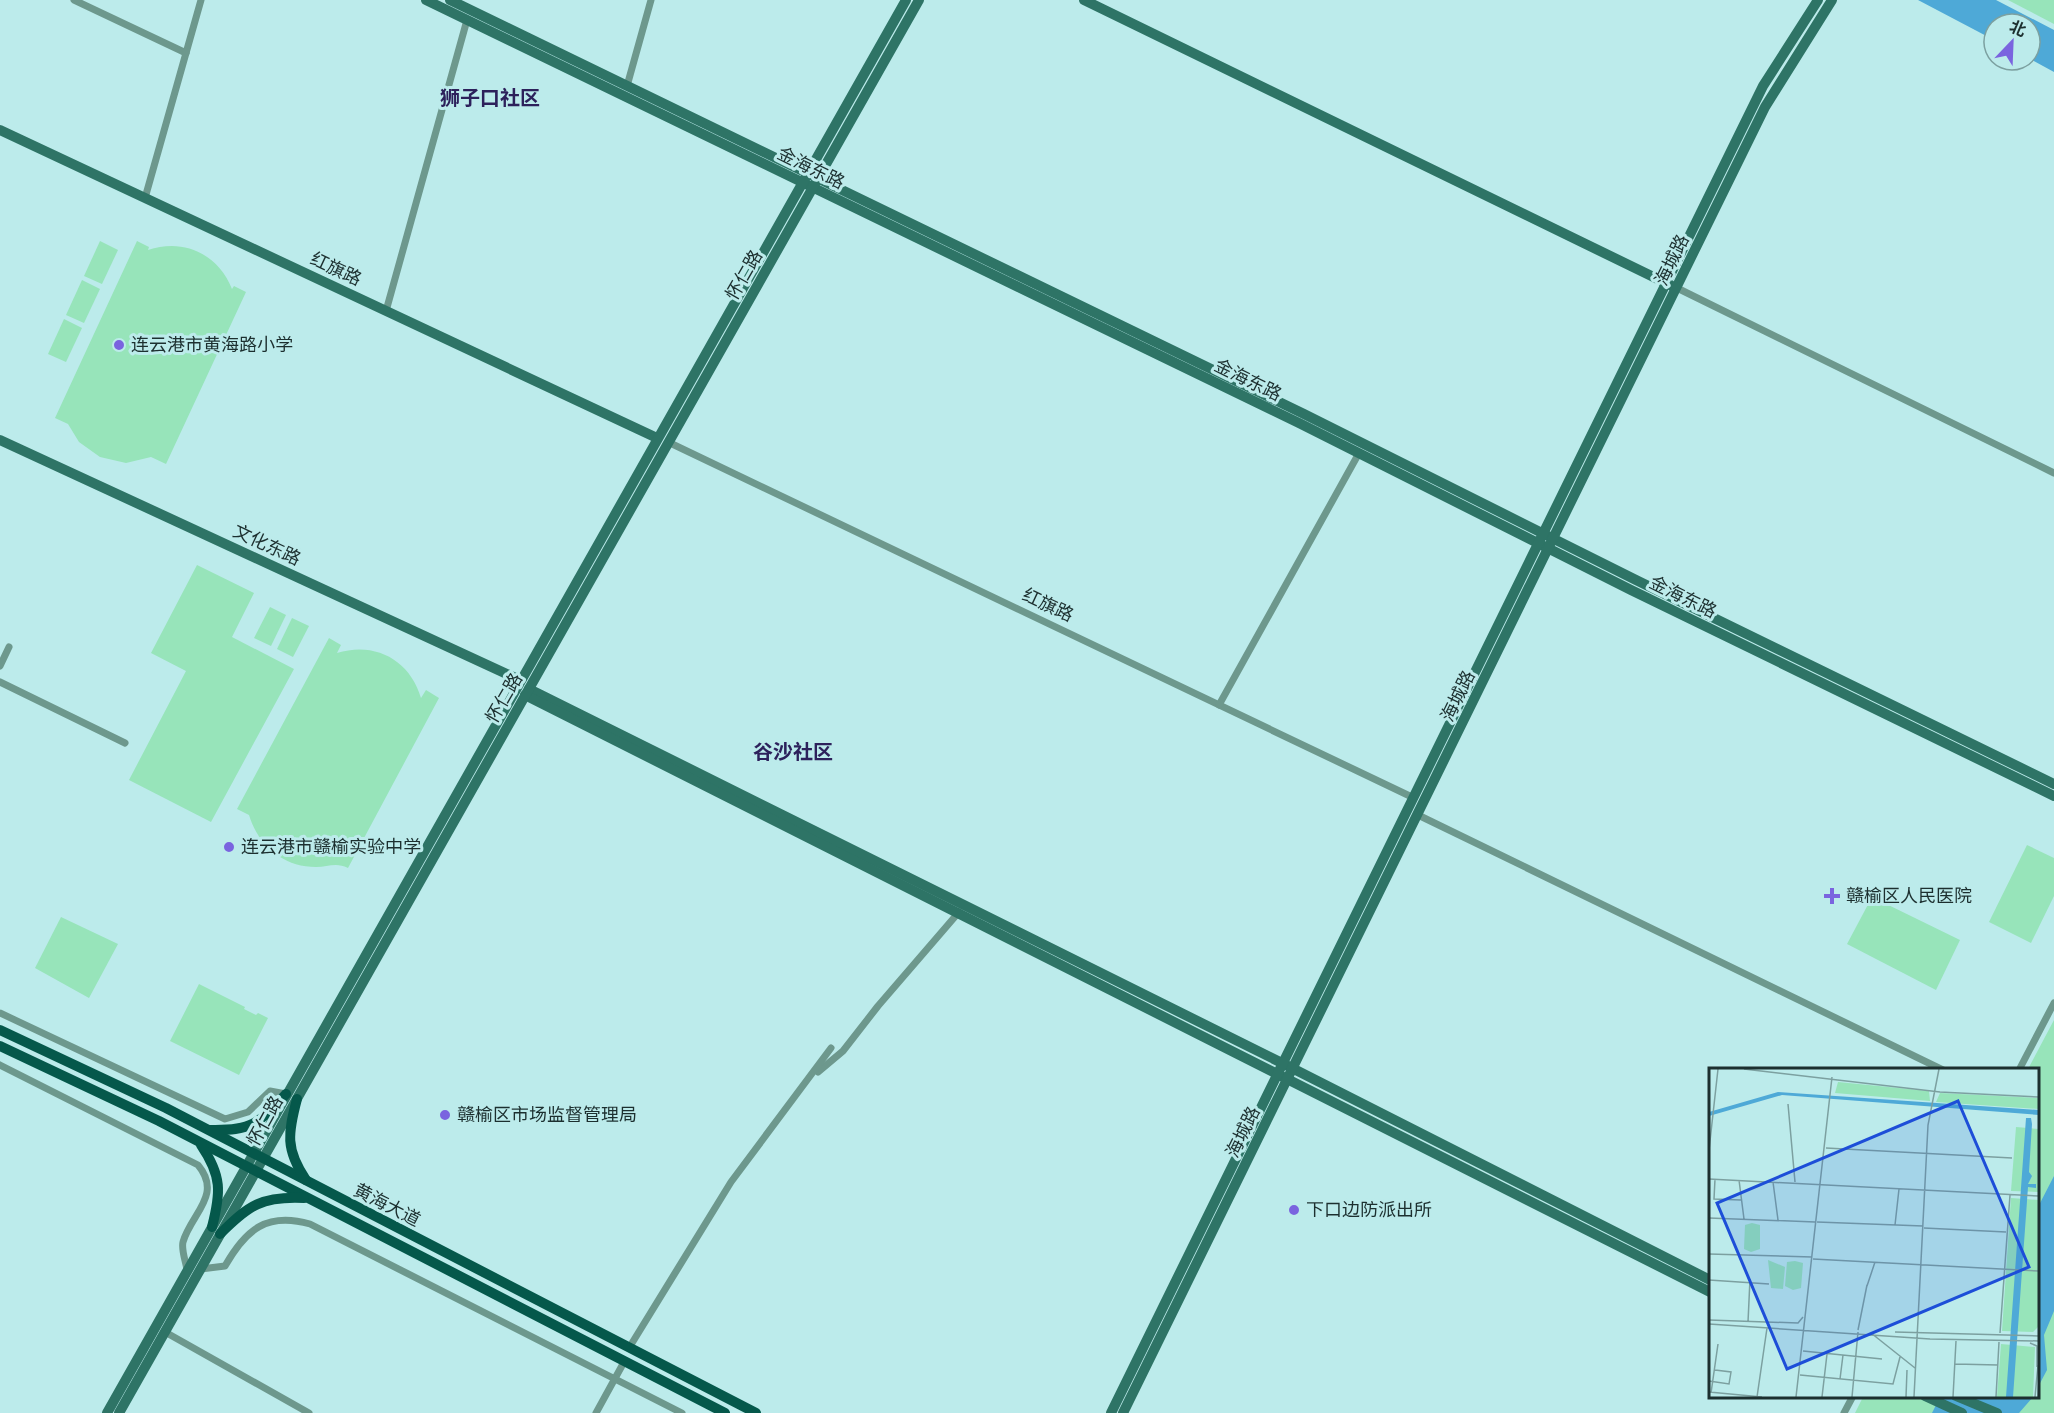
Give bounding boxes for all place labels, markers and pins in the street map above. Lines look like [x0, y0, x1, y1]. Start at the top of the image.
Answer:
place label: 连云港市黄海路小学 [131, 334, 293, 355]
marker: 连云港市黄海路小学 [112, 338, 126, 352]
place label: 连云港市赣榆实验中学 [241, 836, 421, 857]
marker: 连云港市赣榆实验中学 [222, 840, 236, 854]
place label: 赣榆区人民医院 [1846, 885, 1972, 906]
marker: 赣榆区人民医院 [1823, 887, 1841, 905]
place label: 赣榆区市场监督管理局 [457, 1104, 637, 1125]
marker: 赣榆区市场监督管理局 [438, 1108, 452, 1122]
place label: 下口边防派出所 [1306, 1199, 1432, 1220]
marker: 下口边防派出所 [1287, 1203, 1301, 1217]

